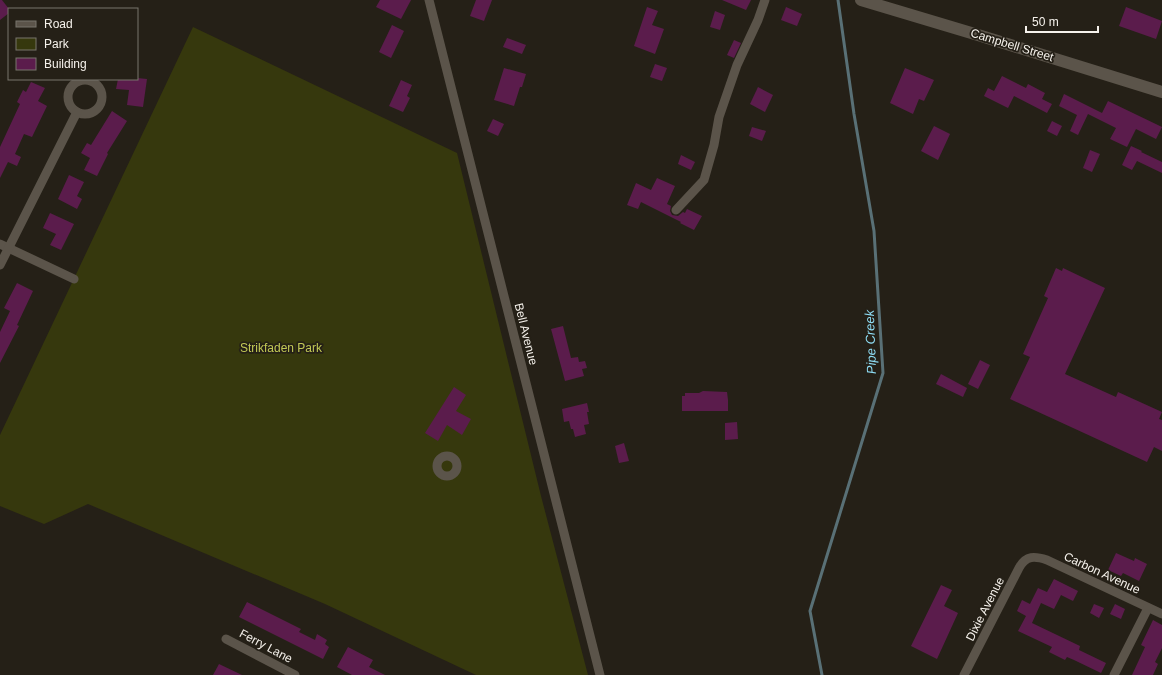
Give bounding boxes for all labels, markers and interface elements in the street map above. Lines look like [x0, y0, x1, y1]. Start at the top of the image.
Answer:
legend [8, 8, 138, 80]
scale bar [1026, 8, 1098, 34]
text: 50 m [1032, 15, 1059, 29]
text: Road [44, 17, 73, 31]
street label: Campbell Street [969, 26, 1056, 64]
text: Park [44, 37, 70, 51]
text: Building [44, 57, 87, 71]
street label: Bell Avenue [512, 302, 541, 367]
water label: Pipe Creek [862, 308, 879, 374]
park label: Strikfaden Park [240, 341, 323, 355]
street label: Carbon Avenue [1062, 549, 1143, 597]
street label: Dixie Avenue [963, 574, 1007, 643]
street label: Ferry Lane [237, 626, 295, 666]

